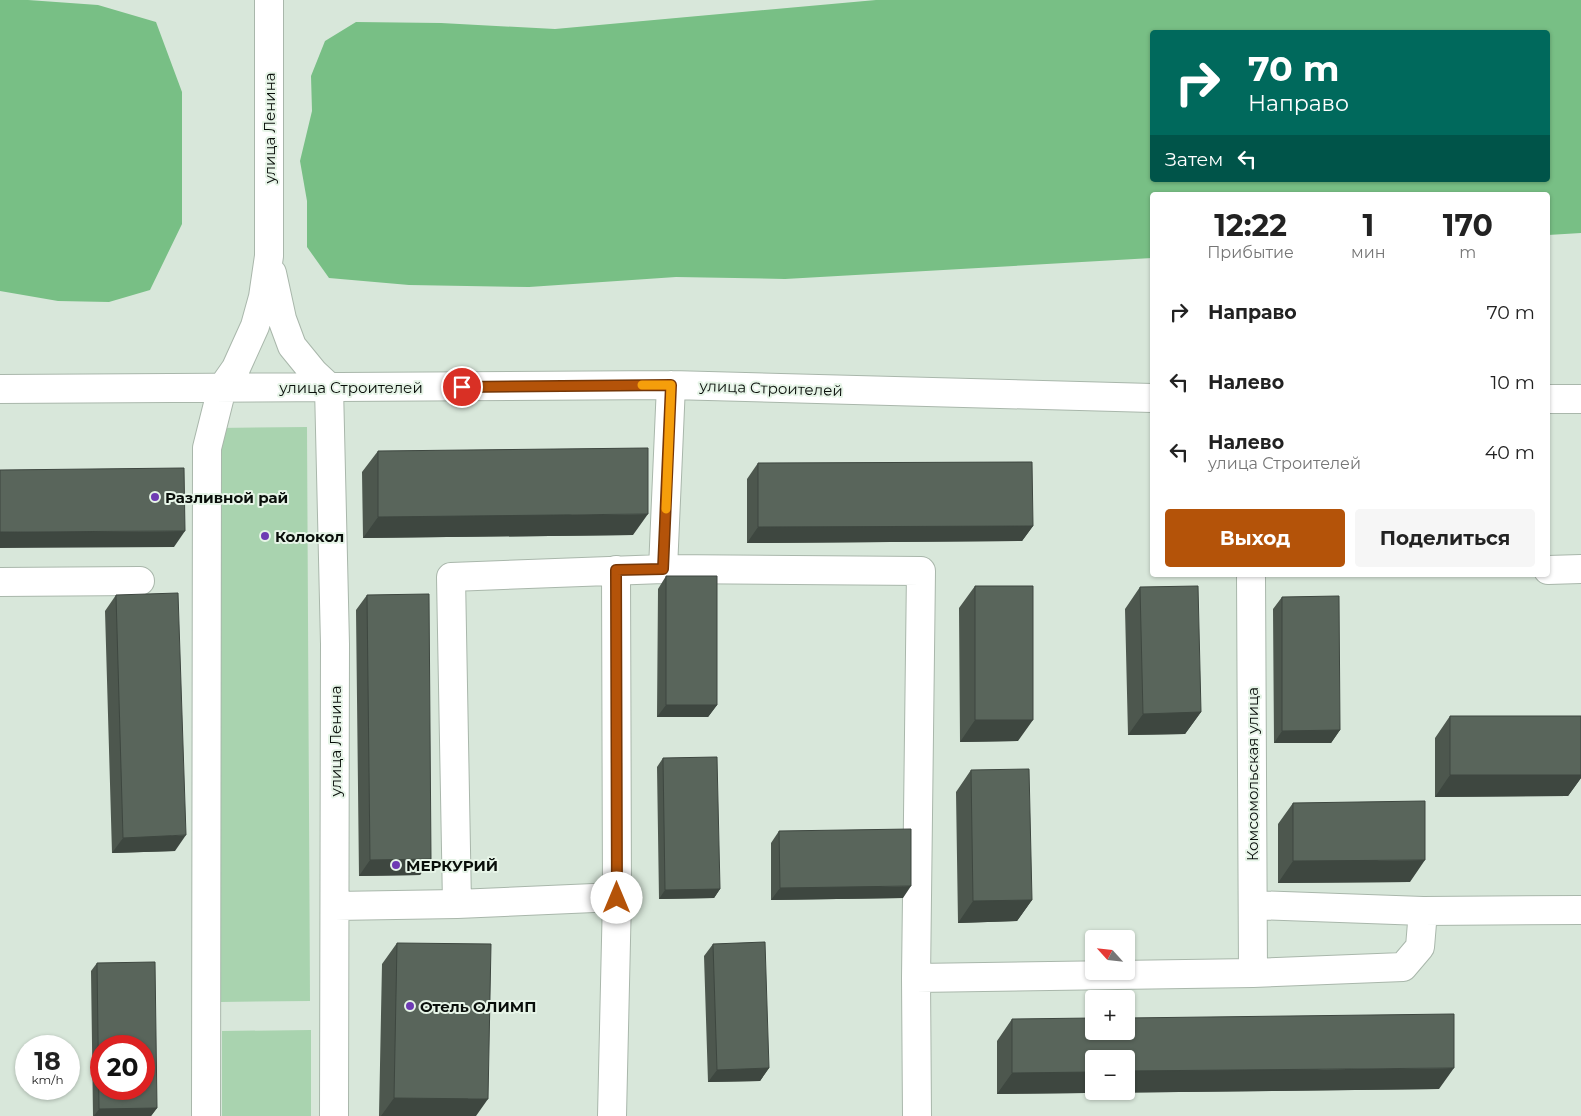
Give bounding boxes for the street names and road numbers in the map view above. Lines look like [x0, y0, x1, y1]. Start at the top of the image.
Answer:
street label: улица Ленина [260, 72, 279, 185]
street label: улица Строителей [698, 376, 843, 400]
street label: улица Строителей [278, 378, 423, 397]
street label: улица Ленина [326, 685, 345, 798]
street label: Комсомольская улица [1243, 687, 1262, 861]

